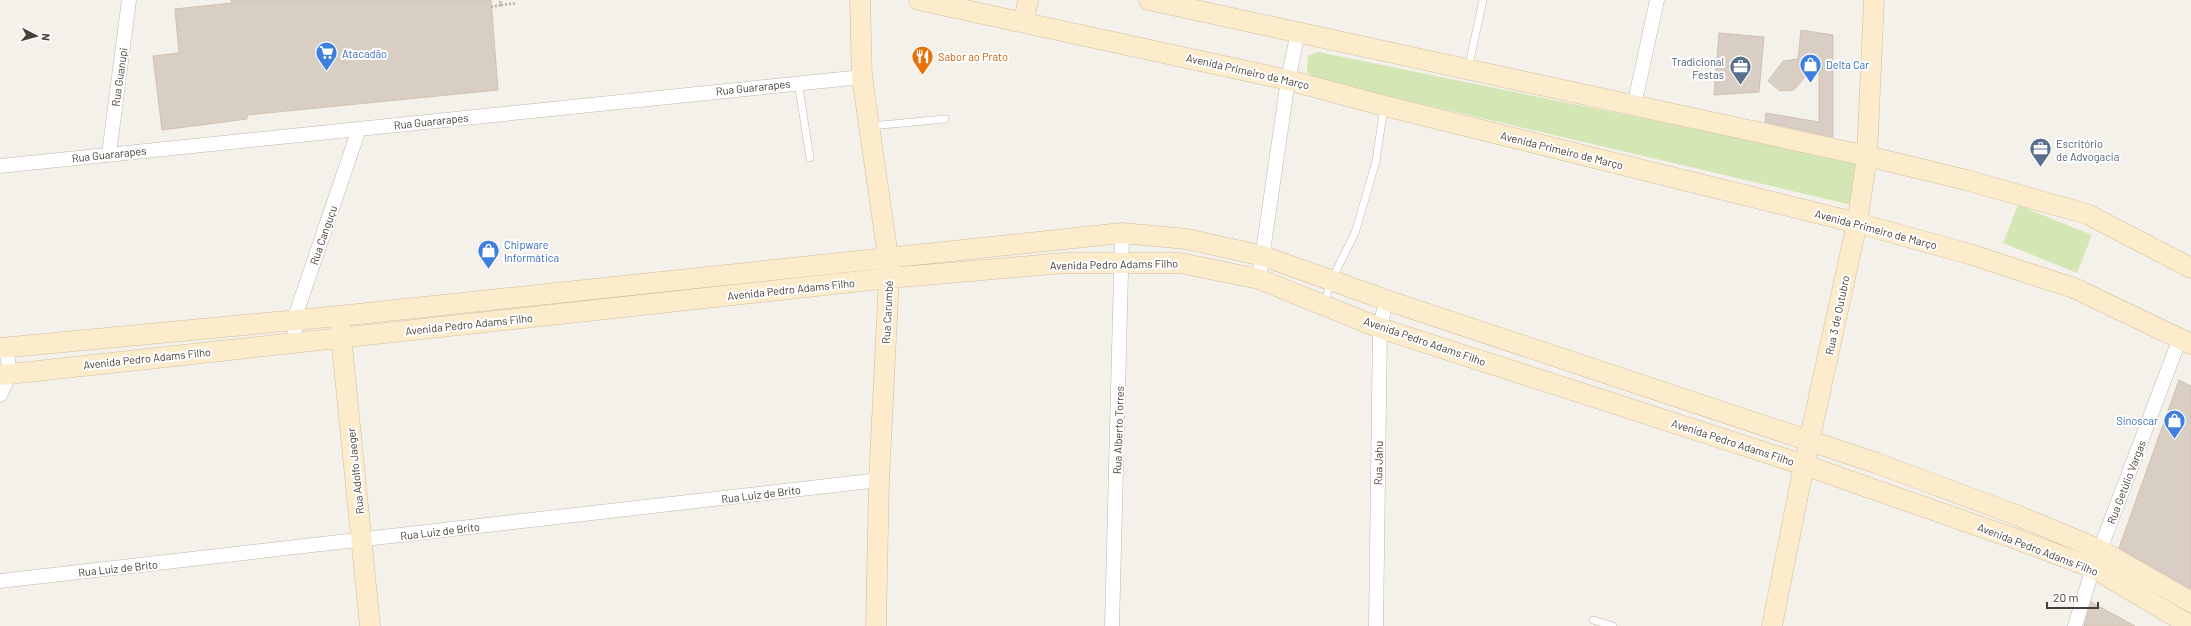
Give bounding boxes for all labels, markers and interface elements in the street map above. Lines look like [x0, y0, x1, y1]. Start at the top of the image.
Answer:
north arrow [16, 16, 56, 56]
text: N [40, 33, 53, 41]
supermarket icon: Atacadão [313, 40, 339, 73]
restaurant icon: Sabor ao Prato [910, 43, 936, 76]
street label: Rua Guanupi [108, 46, 130, 107]
place label: Atacadão [342, 47, 387, 60]
place label: Sabor ao Prato [938, 50, 1008, 63]
street label: Avenida Primeiro de Março [1185, 50, 1311, 92]
shop icon: Delta Car [1798, 51, 1824, 84]
office icon: Tradicional Festas [1727, 54, 1753, 87]
place label: Tradicional Festas [1671, 55, 1724, 81]
place label: Delta Car [1826, 58, 1869, 71]
street label: Rua Guararapes [715, 77, 791, 97]
street label: Rua Guararapes [393, 111, 469, 131]
street label: Avenida Primeiro de Março [1499, 128, 1625, 172]
office icon: Escritório de Advogacia [2027, 136, 2053, 169]
place label: Escritório de Advogacia [2056, 137, 2119, 163]
street label: Rua Guararapes [71, 144, 147, 164]
street label: Rua Canguçu [307, 203, 339, 266]
street label: Avenida Primeiro de Março [1813, 206, 1939, 252]
shop icon: Chipware Informática [476, 237, 502, 270]
place label: Chipware Informática [504, 238, 559, 264]
street label: Avenida Pedro Adams Filho [1050, 256, 1178, 272]
street label: Rua 3 de Outubro [1822, 274, 1852, 356]
street label: Avenida Pedro Adams Filho [726, 276, 856, 302]
street label: Rua Carumbé [879, 280, 895, 344]
street label: Avenida Pedro Adams Filho [404, 311, 534, 337]
street label: Avenida Pedro Adams Filho [1362, 314, 1488, 368]
street label: Avenida Pedro Adams Filho [82, 345, 212, 371]
street label: Rua Alberto Torres [1110, 386, 1126, 474]
shop icon: Sinoscar [2161, 407, 2187, 440]
place label: Sinoscar [2116, 414, 2158, 427]
street label: Avenida Pedro Adams Filho [1670, 416, 1796, 468]
street label: Rua Adolfo Jaeger [344, 427, 366, 515]
street label: Rua Getúlio Vargas [2104, 438, 2148, 526]
street label: Rua Jahu [1371, 441, 1385, 485]
street label: Rua Luiz de Brito [720, 483, 802, 505]
street label: Rua Luiz de Brito [399, 520, 481, 542]
street label: Avenida Pedro Adams Filho [1976, 520, 2100, 578]
street label: Rua Luiz de Brito [77, 557, 159, 579]
scale bar [2047, 584, 2098, 610]
text: 20 m [2053, 590, 2079, 604]

